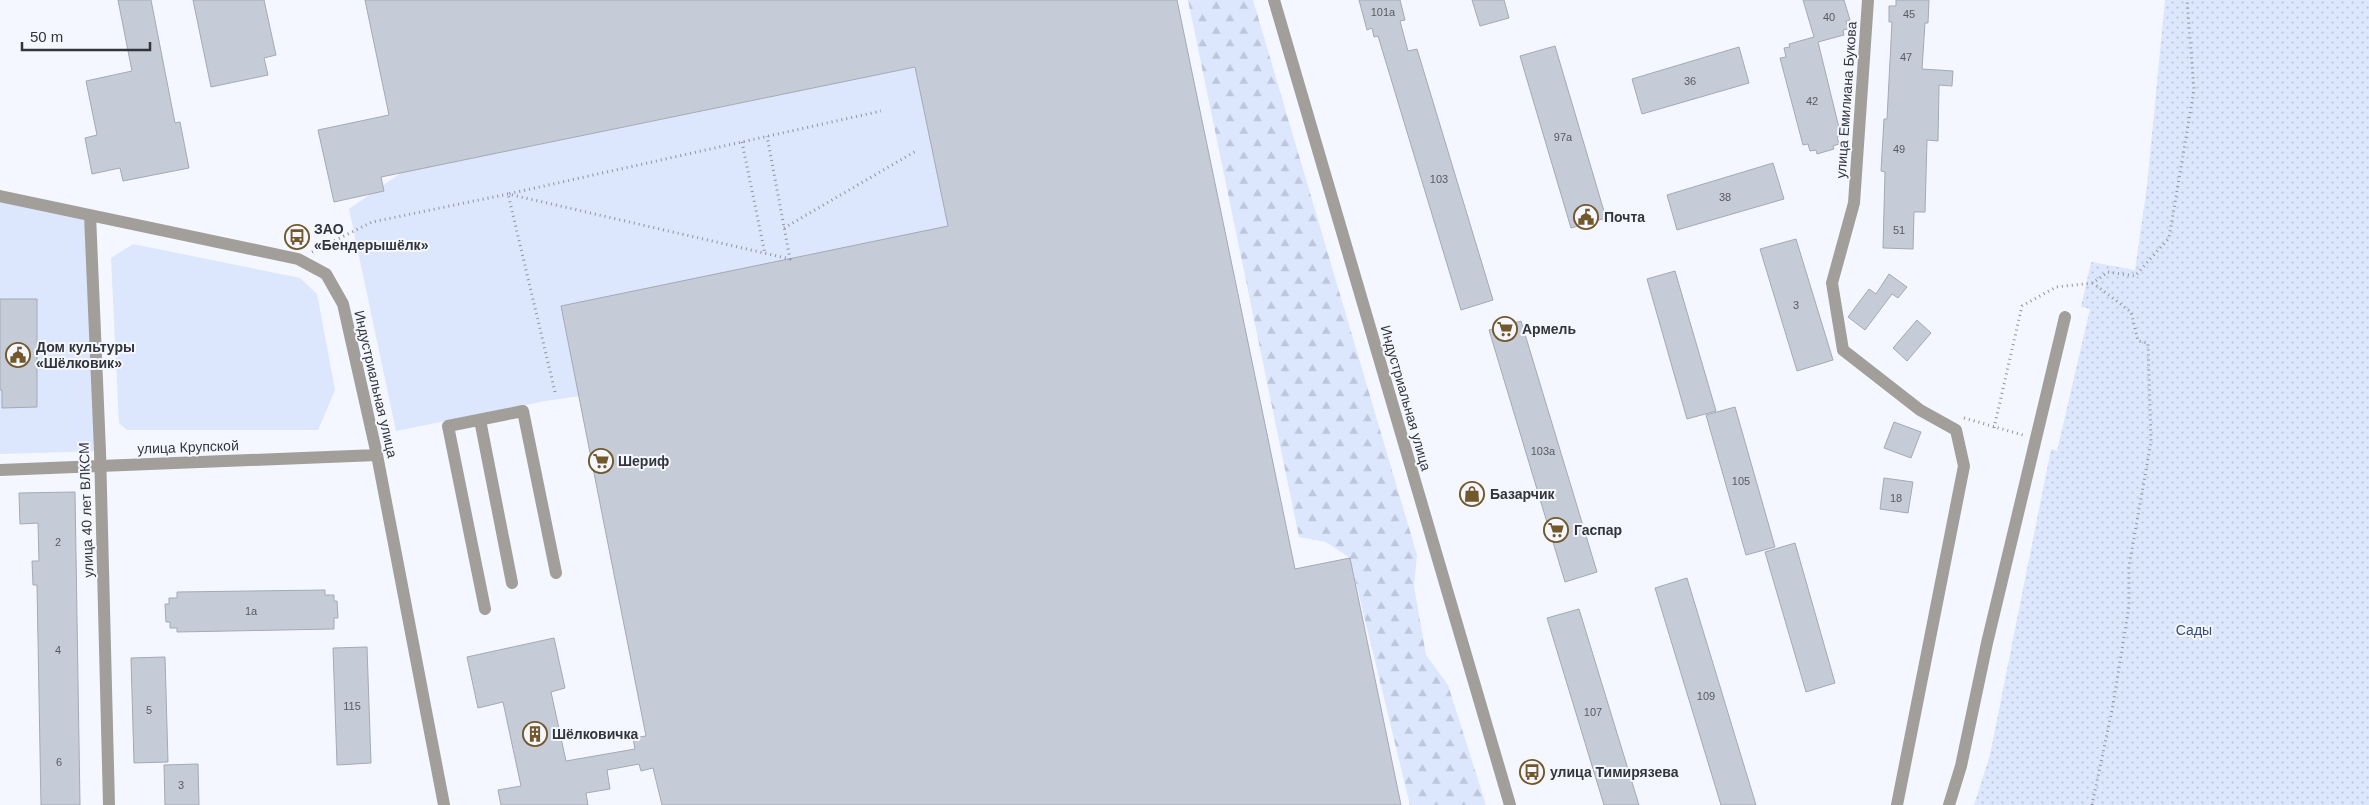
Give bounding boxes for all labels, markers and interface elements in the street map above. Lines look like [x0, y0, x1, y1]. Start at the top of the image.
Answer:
house number: 101а [1371, 6, 1396, 18]
house number: 45 [1903, 8, 1915, 20]
house number: 40 [1823, 11, 1835, 23]
scale bar [22, 20, 150, 52]
street label: улица Емилиана Букова [1833, 21, 1859, 179]
text: 50 m [30, 28, 63, 45]
house number: 47 [1900, 51, 1912, 63]
house number: 36 [1684, 75, 1696, 87]
house number: 42 [1806, 95, 1818, 107]
house number: 97а [1554, 131, 1573, 143]
house number: 49 [1893, 143, 1905, 155]
house number: 103 [1430, 173, 1448, 185]
house number: 38 [1719, 191, 1731, 203]
public building icon: Почта [1573, 204, 1599, 230]
place label: Почта [1604, 209, 1645, 225]
place label: ЗАО «Бендерышёлк» [314, 221, 429, 253]
bus stop icon: ЗАО «Бендерышёлк» [284, 224, 310, 250]
house number: 51 [1893, 224, 1905, 236]
house number: 3 [1793, 299, 1799, 311]
street label: Индустриальная улица [351, 309, 401, 459]
supermarket icon: Армель [1492, 316, 1518, 342]
place label: Армель [1522, 321, 1577, 337]
street label: Индустриальная улица [1378, 323, 1434, 473]
place label: Дом культуры «Шёлковик» [36, 339, 135, 371]
public building icon: Дом культуры «Шёлковик» [5, 342, 31, 368]
street label: улица Крупской [137, 437, 239, 457]
street label: улица 40 лет ВЛКСМ [76, 442, 96, 578]
house number: 103а [1531, 445, 1556, 457]
supermarket icon: Шериф [588, 448, 614, 474]
place label: Шериф [618, 453, 669, 469]
house number: 105 [1732, 475, 1750, 487]
shop icon: Базарчик [1459, 481, 1485, 507]
place label: Базарчик [1490, 486, 1556, 502]
house number: 18 [1890, 492, 1902, 504]
supermarket icon: Гаспар [1543, 517, 1569, 543]
place label: Гаспар [1574, 522, 1622, 538]
house number: 2 [55, 536, 61, 548]
house number: 1а [245, 605, 258, 617]
park label: Сады [2176, 622, 2212, 638]
house number: 4 [55, 644, 61, 656]
house number: 109 [1697, 690, 1715, 702]
house number: 115 [343, 700, 361, 712]
house number: 5 [146, 704, 152, 716]
house number: 107 [1584, 706, 1602, 718]
building icon: Шёлковичка [522, 721, 548, 747]
place label: Шёлковичка [552, 726, 638, 742]
house number: 6 [56, 756, 62, 768]
bus stop icon: улица Тимирязева [1519, 759, 1545, 785]
place label: улица Тимирязева [1550, 764, 1679, 780]
house number: 3 [178, 779, 184, 791]

